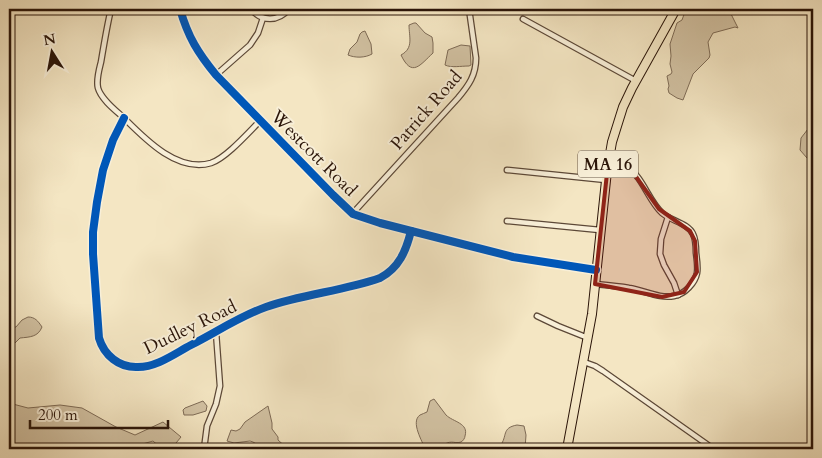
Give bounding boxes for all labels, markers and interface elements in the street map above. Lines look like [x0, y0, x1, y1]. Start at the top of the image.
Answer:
north arrow [28, 28, 78, 78]
text: N [42, 29, 57, 50]
street label: Patrick Road [385, 65, 468, 156]
street label: Westcott Road [264, 104, 363, 203]
road number: MA 16 [578, 150, 638, 178]
street label: Dudley Road [139, 294, 241, 361]
scale bar [30, 398, 168, 430]
text: 200 m [38, 405, 78, 425]

